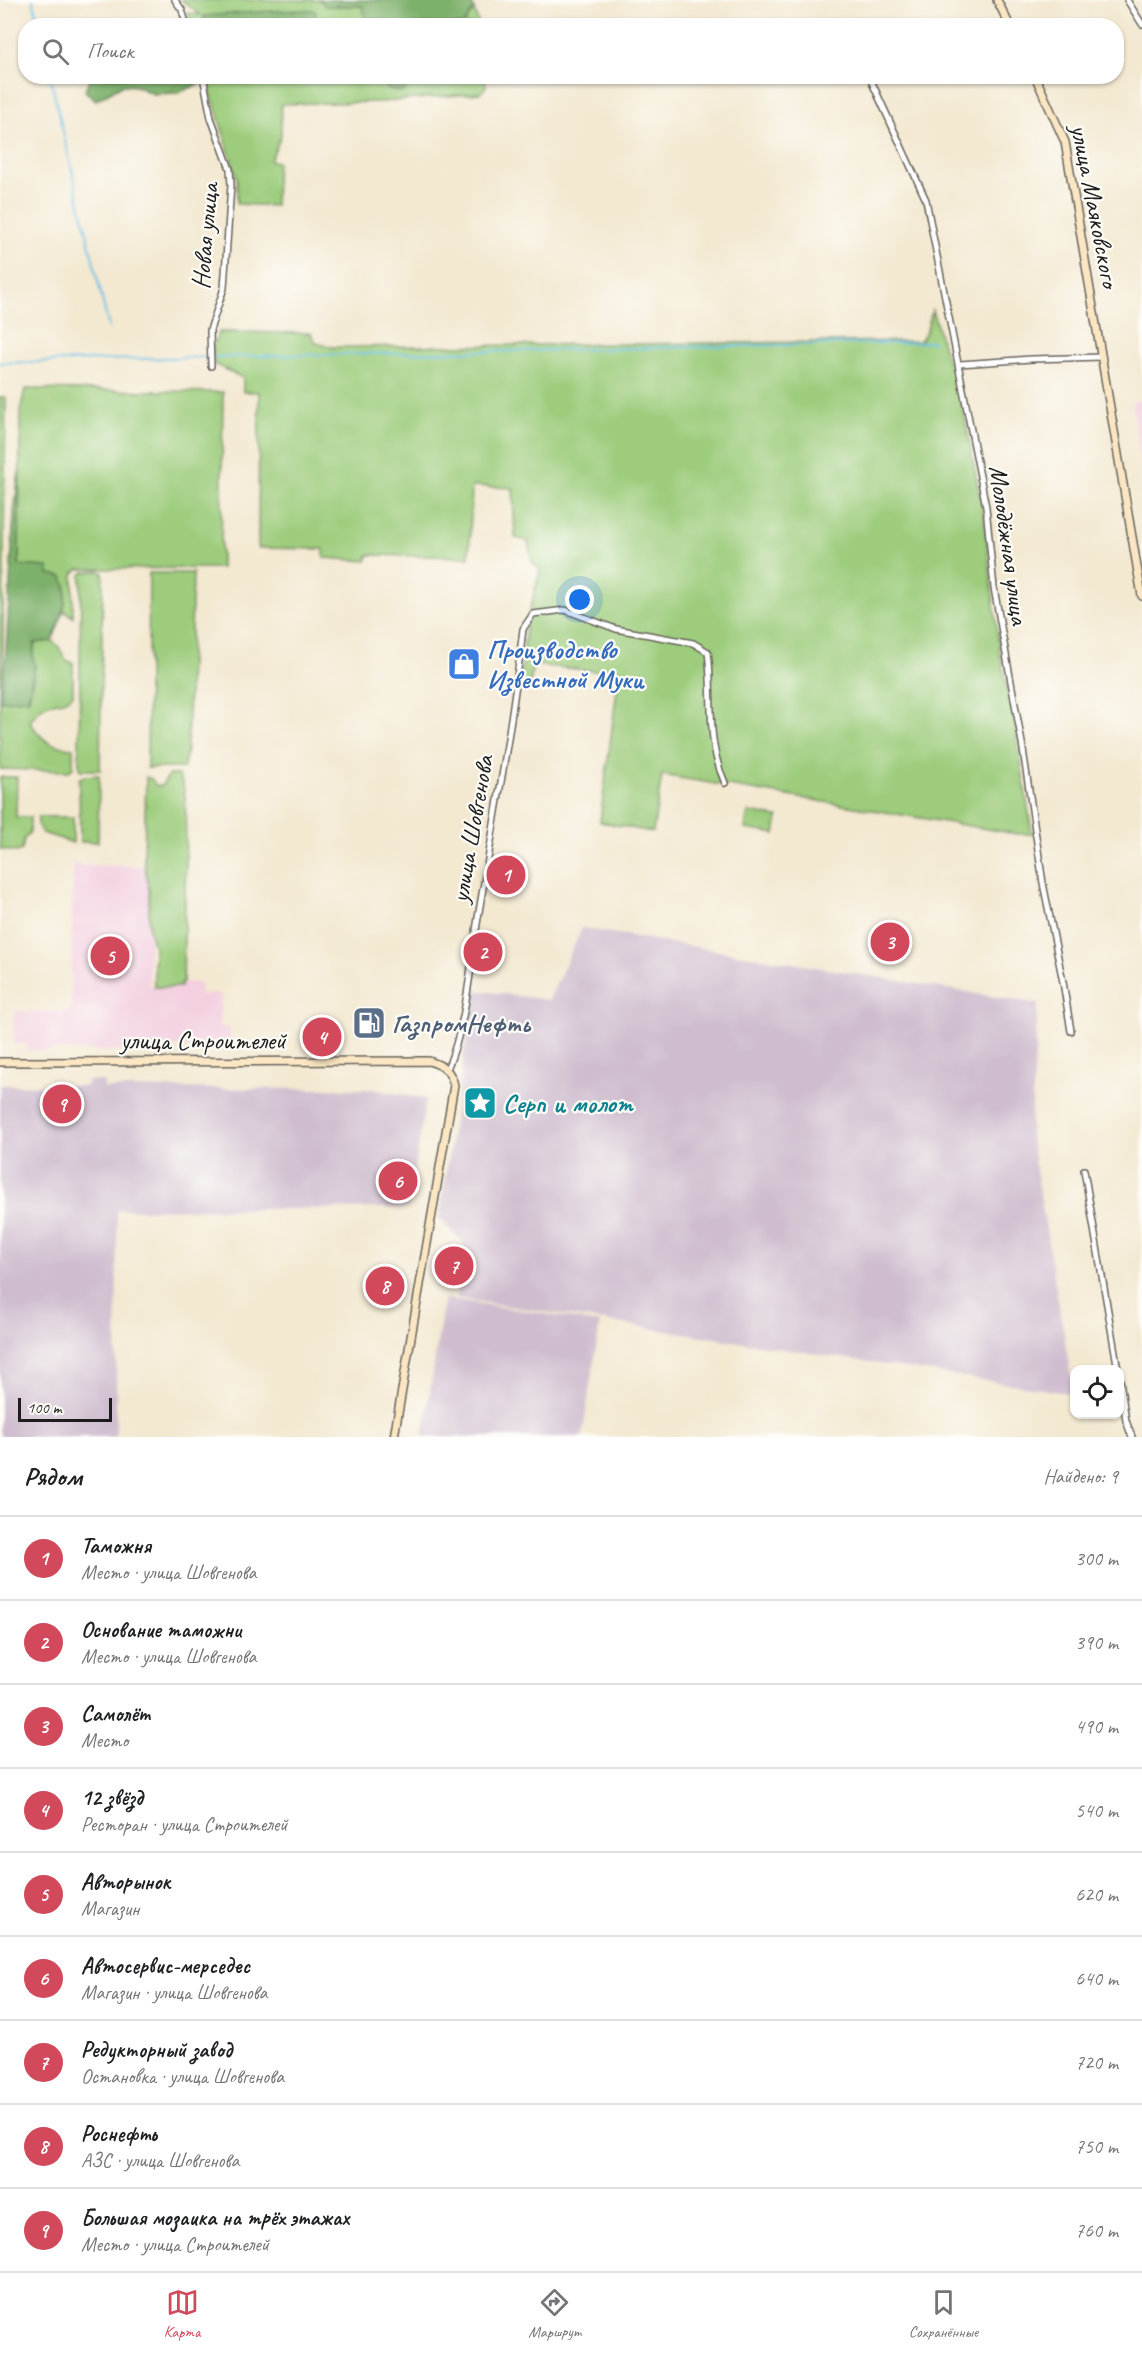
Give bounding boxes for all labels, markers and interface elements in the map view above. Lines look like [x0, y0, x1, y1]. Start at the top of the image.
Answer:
search box [18, 18, 1124, 84]
icon: search [39, 35, 72, 68]
text: Поиск [87, 37, 133, 65]
street label: улица Маяковского [1063, 120, 1127, 293]
street label: Новая улица [184, 179, 226, 290]
street label: Молодёжная улица [981, 463, 1037, 628]
your location [565, 585, 594, 614]
place label: Производство Известной Муки [487, 633, 645, 696]
shop icon: Производство Известной Муки [446, 646, 482, 682]
street label: улица Шовгенова [442, 751, 501, 907]
pin: 1 [486, 852, 526, 898]
pin: 3 [870, 920, 910, 964]
pin: 2 [464, 930, 502, 974]
pin: 5 [90, 934, 130, 978]
fuel station icon: ГазпромНефть [351, 1005, 387, 1041]
place label: ГазпромНефть [392, 1007, 532, 1040]
pin: 4 [302, 1014, 342, 1060]
street label: улица Строителей [118, 1024, 288, 1057]
pin: 9 [42, 1082, 82, 1126]
place icon: Серп и молот [462, 1085, 498, 1121]
place label: Серп и молот [503, 1087, 635, 1120]
pin: 6 [378, 1158, 418, 1204]
pin: 7 [434, 1244, 474, 1288]
pin: 8 [366, 1264, 404, 1308]
map controls [1070, 1365, 1124, 1419]
button: locate [1070, 1365, 1124, 1419]
scale bar [18, 1395, 112, 1422]
text: 100 m [27, 1398, 61, 1418]
text: Рядом [24, 1460, 82, 1493]
text: Найдено: 9 [1043, 1464, 1118, 1489]
text: Таможня [81, 1532, 151, 1560]
text: 1 [39, 1546, 48, 1571]
text: 300 m [1075, 1546, 1118, 1571]
text: Место · улица Шовгенова [81, 1560, 256, 1585]
text: Основание таможни [81, 1616, 241, 1644]
text: 2 [39, 1630, 48, 1655]
text: 390 m [1075, 1630, 1118, 1655]
text: Место · улица Шовгенова [81, 1644, 256, 1669]
text: Самолёт [81, 1700, 150, 1728]
text: 3 [39, 1714, 48, 1739]
text: 490 m [1075, 1714, 1118, 1739]
text: Место [81, 1728, 128, 1753]
text: 12 звёзд [81, 1784, 143, 1812]
text: 4 [39, 1798, 48, 1823]
text: 540 m [1075, 1798, 1118, 1823]
text: Ресторан · улица Строителей [81, 1812, 288, 1837]
text: Авторынок [81, 1868, 170, 1896]
text: 5 [39, 1882, 48, 1907]
text: 620 m [1075, 1882, 1118, 1907]
text: Магазин [81, 1896, 139, 1921]
text: Автосервис-мерседес [81, 1952, 250, 1980]
text: 6 [39, 1966, 48, 1991]
text: 640 m [1075, 1966, 1118, 1991]
text: Магазин · улица Шовгенова [81, 1980, 267, 2005]
text: Редукторный завод [81, 2036, 232, 2064]
text: 7 [39, 2050, 48, 2075]
text: 720 m [1075, 2050, 1118, 2075]
text: Остановка · улица Шовгенова [81, 2064, 284, 2089]
text: Роснефть [81, 2120, 157, 2148]
text: 8 [39, 2134, 48, 2159]
text: 750 m [1075, 2134, 1118, 2159]
text: АЗС · улица Шовгенова [81, 2148, 239, 2173]
text: Большая мозаика на трёх этажах [81, 2204, 350, 2232]
text: 9 [39, 2218, 48, 2243]
text: 760 m [1075, 2218, 1118, 2243]
text: Место · улица Строителей [81, 2232, 269, 2257]
tab: Карта [164, 2286, 200, 2342]
tab: Маршрут [528, 2286, 581, 2342]
tab: Сохранённые [909, 2286, 978, 2342]

